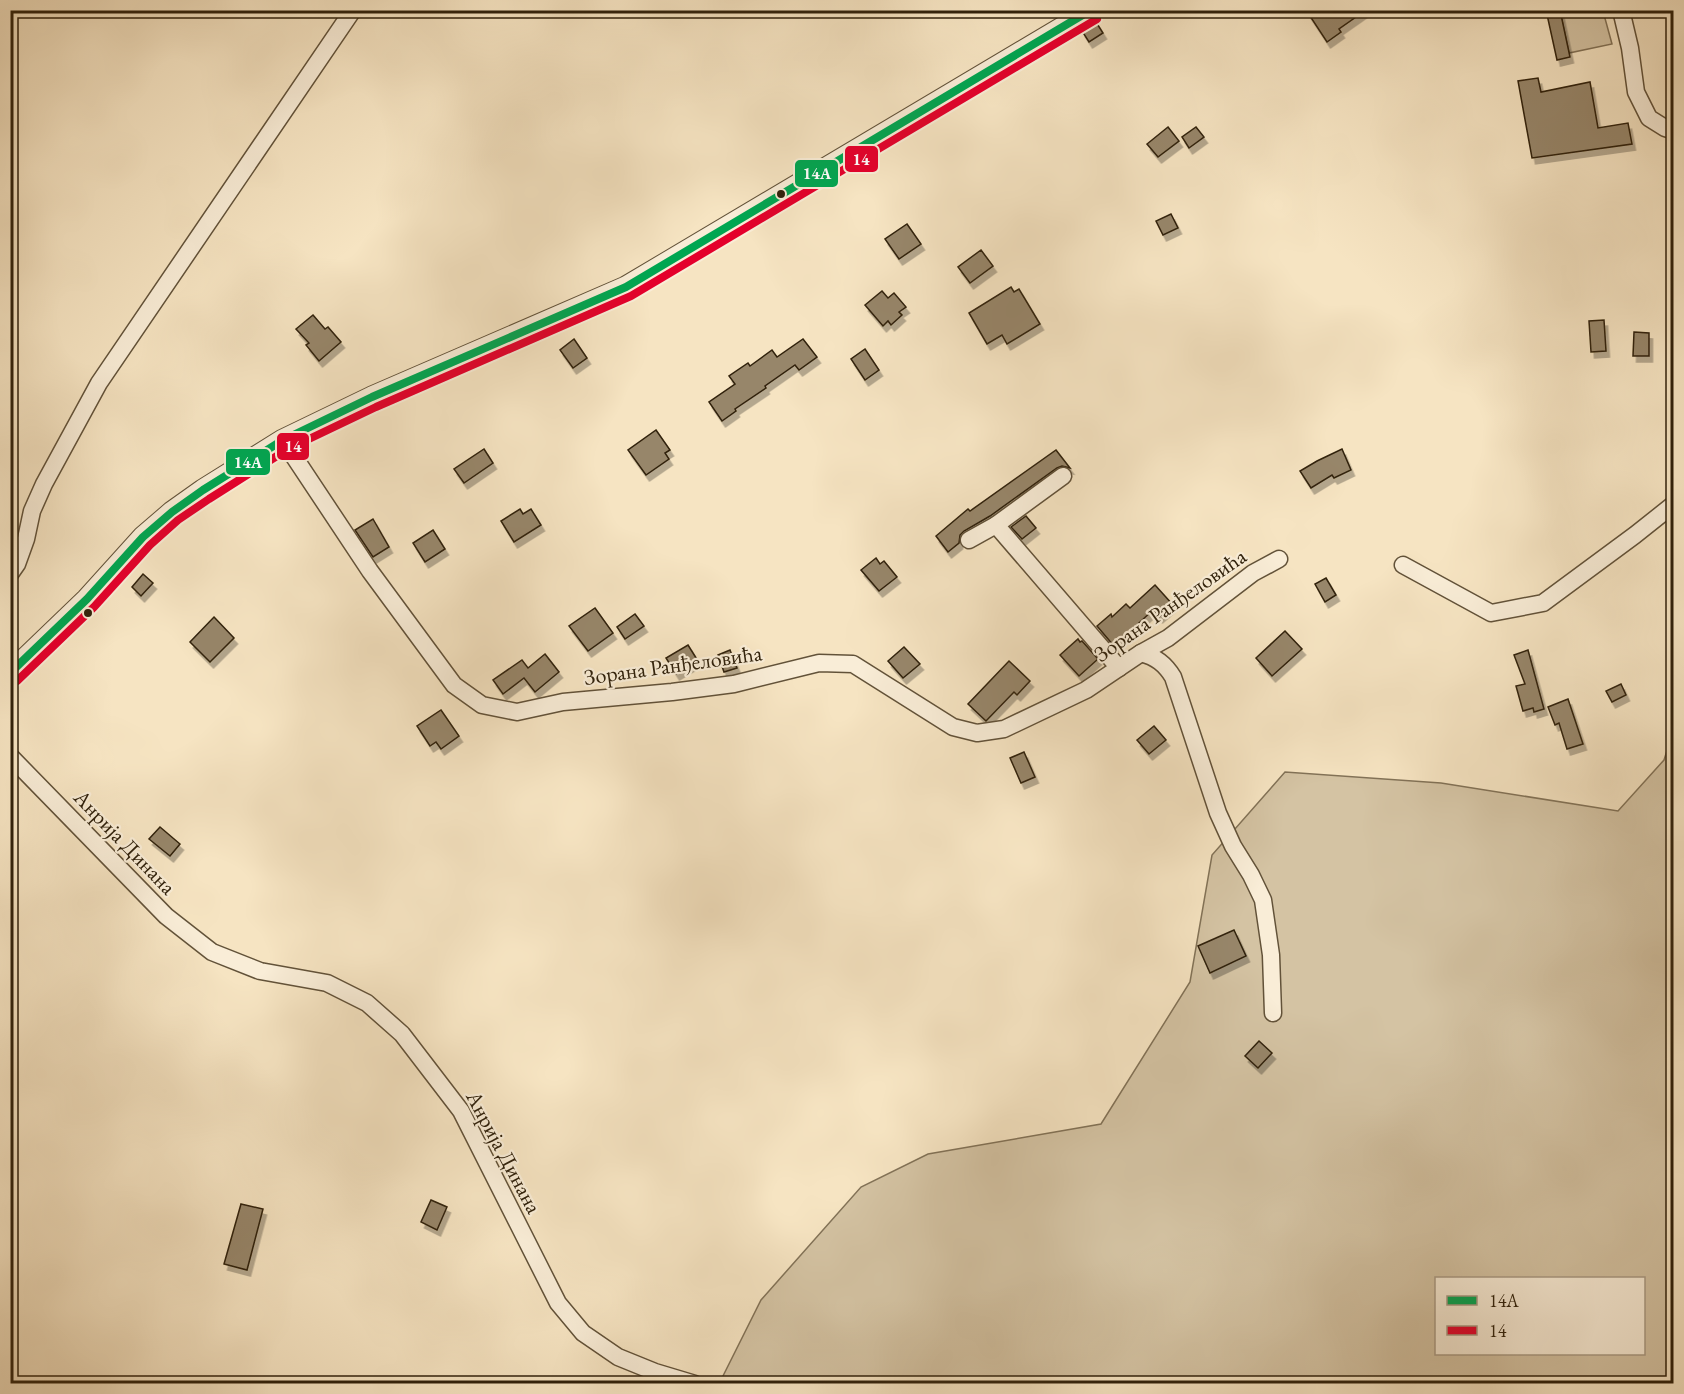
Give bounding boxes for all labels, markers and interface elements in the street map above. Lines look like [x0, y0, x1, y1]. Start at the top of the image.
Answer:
line badge: 14 [844, 145, 879, 173]
text: 14 [853, 149, 870, 170]
line badge: 14А [794, 159, 839, 188]
text: 14А [803, 163, 832, 184]
unlabelled marker [775, 188, 787, 200]
line badge: 14 [276, 432, 310, 461]
text: 14 [285, 436, 302, 457]
line badge: 14А [225, 448, 271, 476]
text: 14А [234, 452, 263, 473]
street label: Зорана Ранђеловића [1088, 541, 1252, 668]
unlabelled marker [82, 607, 94, 619]
street label: Зорана Ранђеловића [582, 638, 764, 692]
street label: Анрија Динана [67, 782, 183, 901]
street label: Анрија Динана [459, 1084, 549, 1219]
legend [1435, 1277, 1645, 1355]
text: 14А [1489, 1289, 1519, 1312]
text: 14 [1489, 1319, 1507, 1342]

